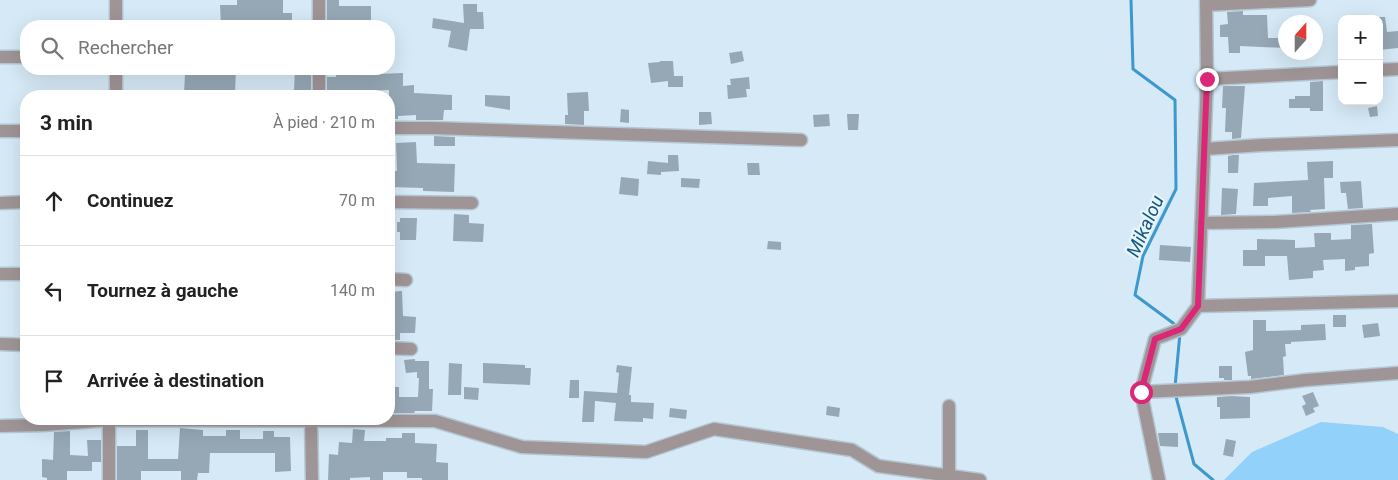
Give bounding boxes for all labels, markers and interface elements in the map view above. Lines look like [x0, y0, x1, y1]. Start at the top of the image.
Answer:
north arrow [1278, 15, 1323, 60]
map controls [1338, 15, 1383, 105]
button: + [1338, 15, 1383, 60]
search box [20, 20, 395, 75]
icon: search [38, 34, 66, 62]
text: Rechercher [78, 36, 173, 59]
button: − [1338, 60, 1383, 105]
route end [1196, 68, 1219, 91]
text: 3 min [40, 111, 93, 135]
text: À pied · 210 m [273, 113, 375, 132]
icon: ahead [40, 187, 68, 215]
text: Continuez [87, 189, 173, 212]
text: 70 m [339, 191, 375, 210]
water label: Mikalou [1121, 192, 1169, 260]
icon: left [40, 277, 68, 305]
text: Tournez à gauche [87, 279, 238, 302]
text: 140 m [330, 281, 375, 300]
icon: arrive [40, 367, 68, 395]
text: Arrivée à destination [87, 369, 264, 392]
route start [1130, 381, 1153, 404]

